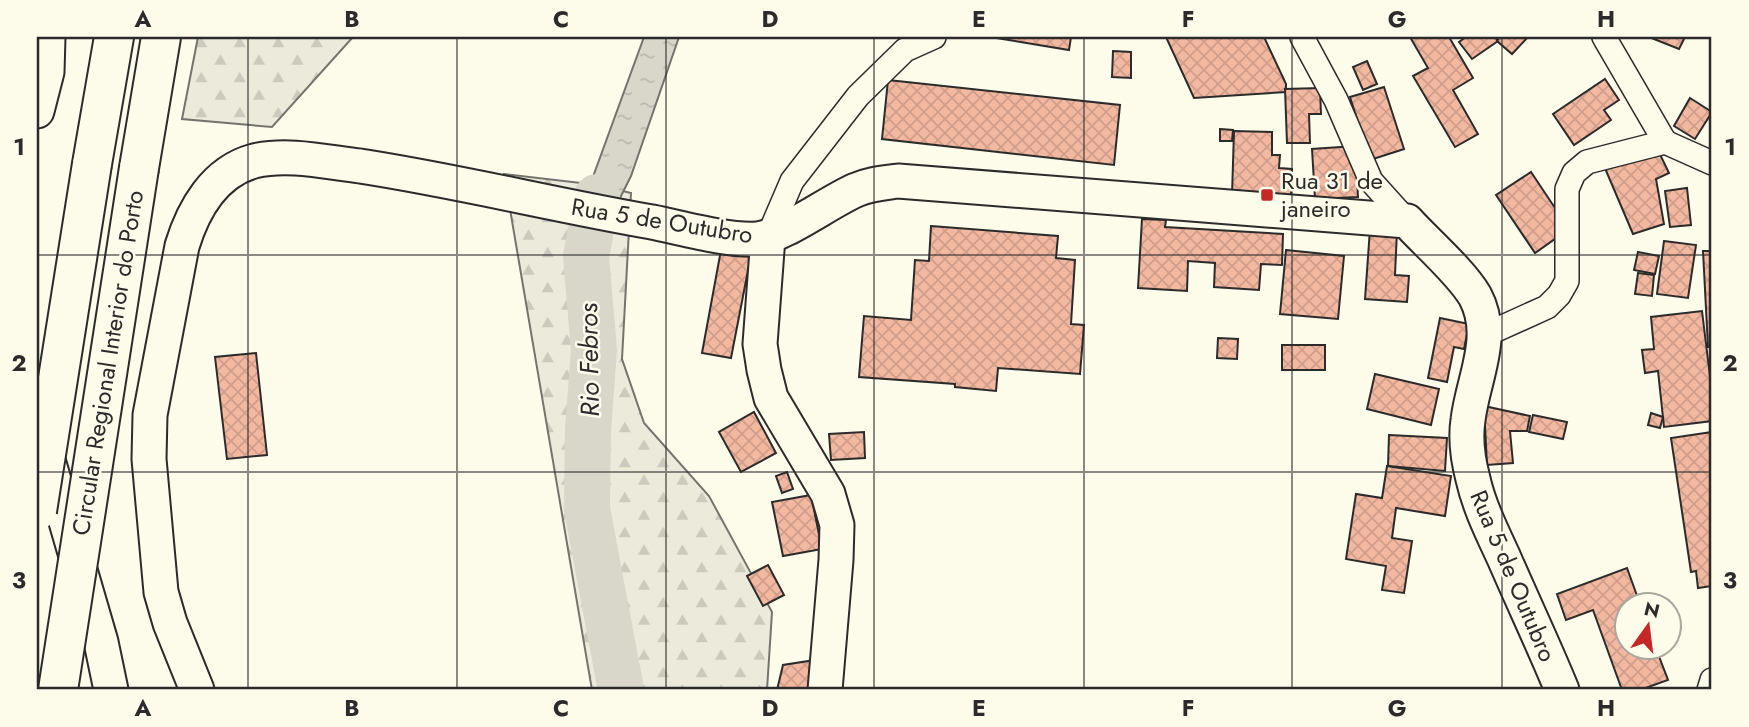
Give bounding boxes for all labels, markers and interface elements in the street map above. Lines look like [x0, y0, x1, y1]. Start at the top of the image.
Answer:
text: A [134, 2, 152, 36]
text: B [344, 2, 360, 36]
text: C [553, 2, 569, 36]
text: D [762, 2, 779, 36]
text: E [972, 2, 986, 36]
text: F [1182, 2, 1194, 36]
text: G [1388, 2, 1406, 36]
text: H [1597, 2, 1615, 36]
text: 1 [13, 130, 25, 164]
text: 1 [1724, 130, 1736, 164]
place label: Rua 31 de janeiro [1279, 163, 1383, 226]
marker: Rua 31 de janeiro [1259, 187, 1275, 203]
street label: Circular Regional Interior do Porto [63, 188, 152, 538]
street label: Rua 5 de Outubro [569, 189, 755, 252]
water label: Rio Febros [569, 302, 609, 417]
text: 2 [11, 346, 27, 380]
text: 2 [1722, 346, 1738, 380]
street label: Rua 5 de Outubro [1462, 485, 1565, 667]
text: 3 [12, 563, 26, 597]
text: 3 [1723, 563, 1737, 597]
north arrow [1612, 590, 1682, 660]
text: N [1641, 595, 1663, 625]
text: A [134, 691, 152, 725]
text: B [344, 691, 360, 725]
text: C [553, 691, 569, 725]
text: D [762, 691, 779, 725]
text: E [972, 691, 986, 725]
text: F [1182, 691, 1194, 725]
text: G [1388, 691, 1406, 725]
text: H [1597, 691, 1615, 725]

